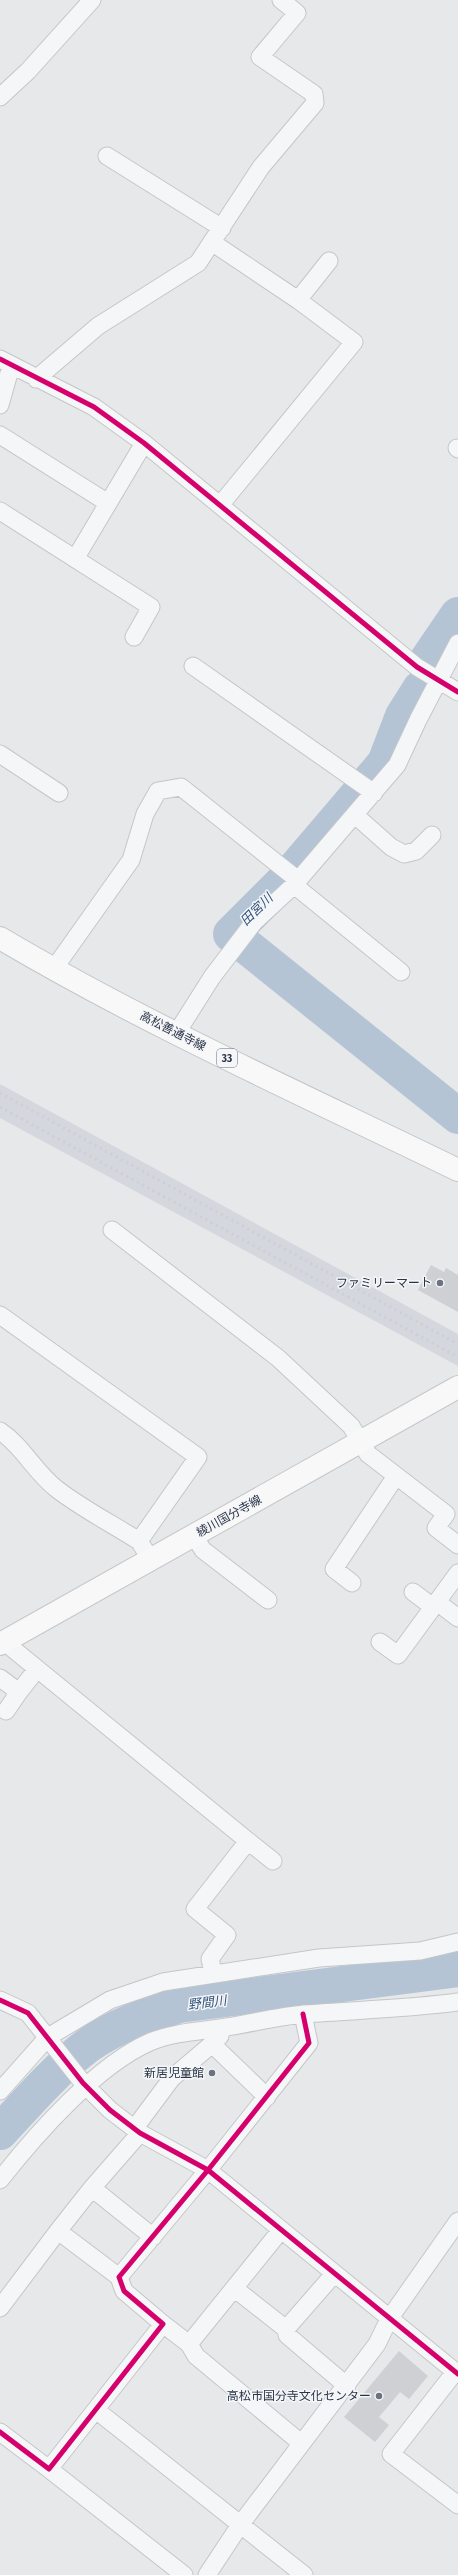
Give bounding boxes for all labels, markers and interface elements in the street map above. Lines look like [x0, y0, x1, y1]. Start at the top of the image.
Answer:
water label: 田宮川 [237, 889, 277, 928]
street label: 高松善通寺線 [138, 1008, 208, 1054]
road number: 33 [217, 1049, 237, 1067]
place label: ファミリーマート [336, 1276, 432, 1290]
marker: ファミリーマート [435, 1278, 445, 1288]
street label: 綾川国分寺線 [194, 1492, 264, 1540]
water label: 野間川 [187, 1992, 229, 2012]
place label: 新居児童館 [144, 2066, 204, 2080]
marker: 新居児童館 [207, 2068, 217, 2078]
place label: 高松市国分寺文化センター [227, 2389, 371, 2403]
marker: 高松市国分寺文化センター [374, 2391, 384, 2401]

